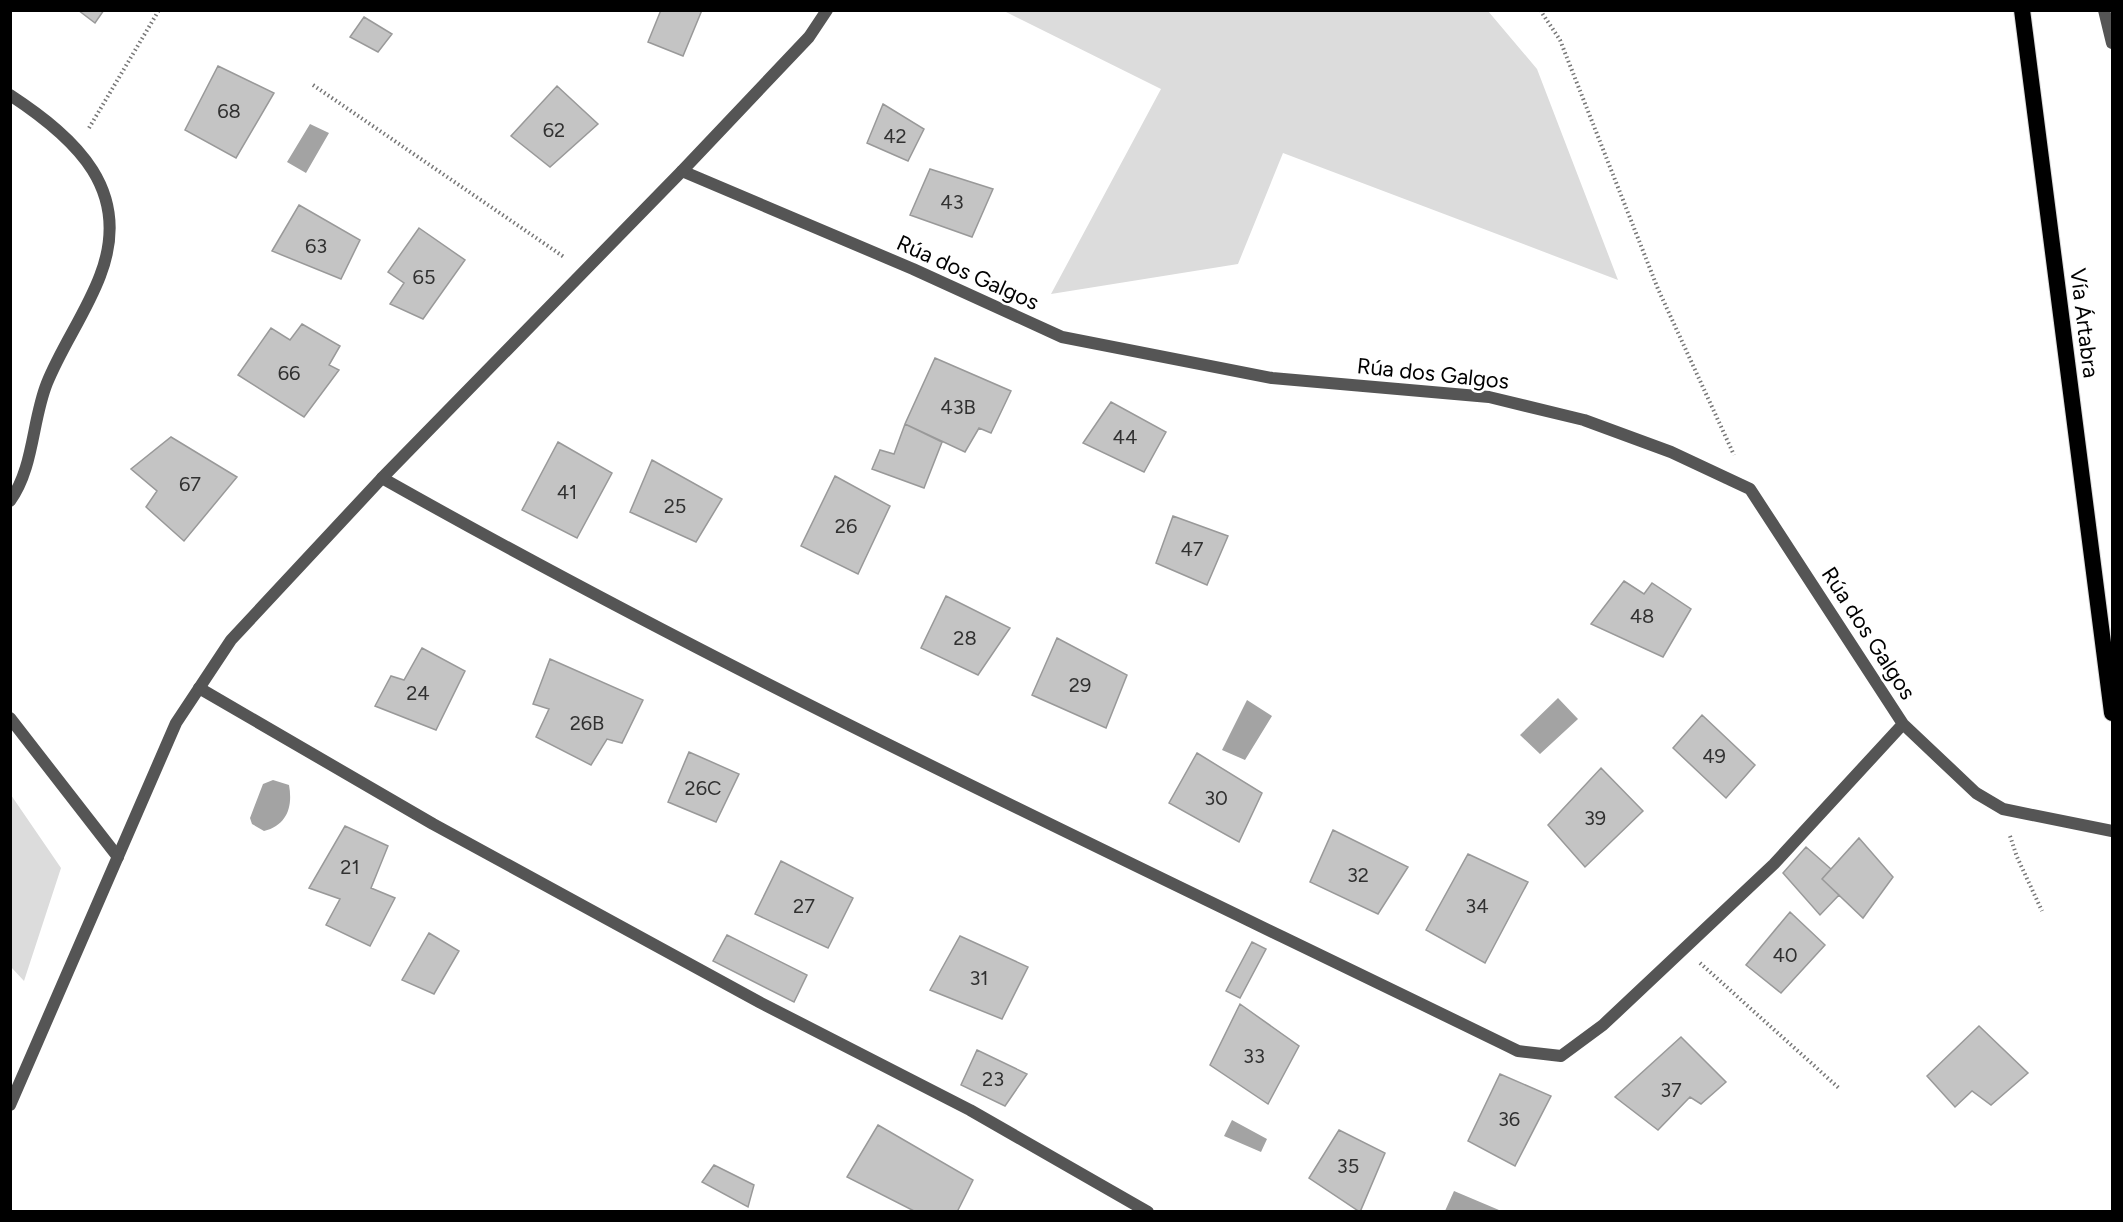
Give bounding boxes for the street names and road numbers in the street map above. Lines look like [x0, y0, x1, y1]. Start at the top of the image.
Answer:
street label: Rúa dos Galgos [893, 229, 1043, 316]
street label: Vía Ártabra [2064, 267, 2105, 379]
street label: Rúa dos Galgos [1356, 352, 1510, 395]
street label: Rúa dos Galgos [1816, 562, 1921, 705]

